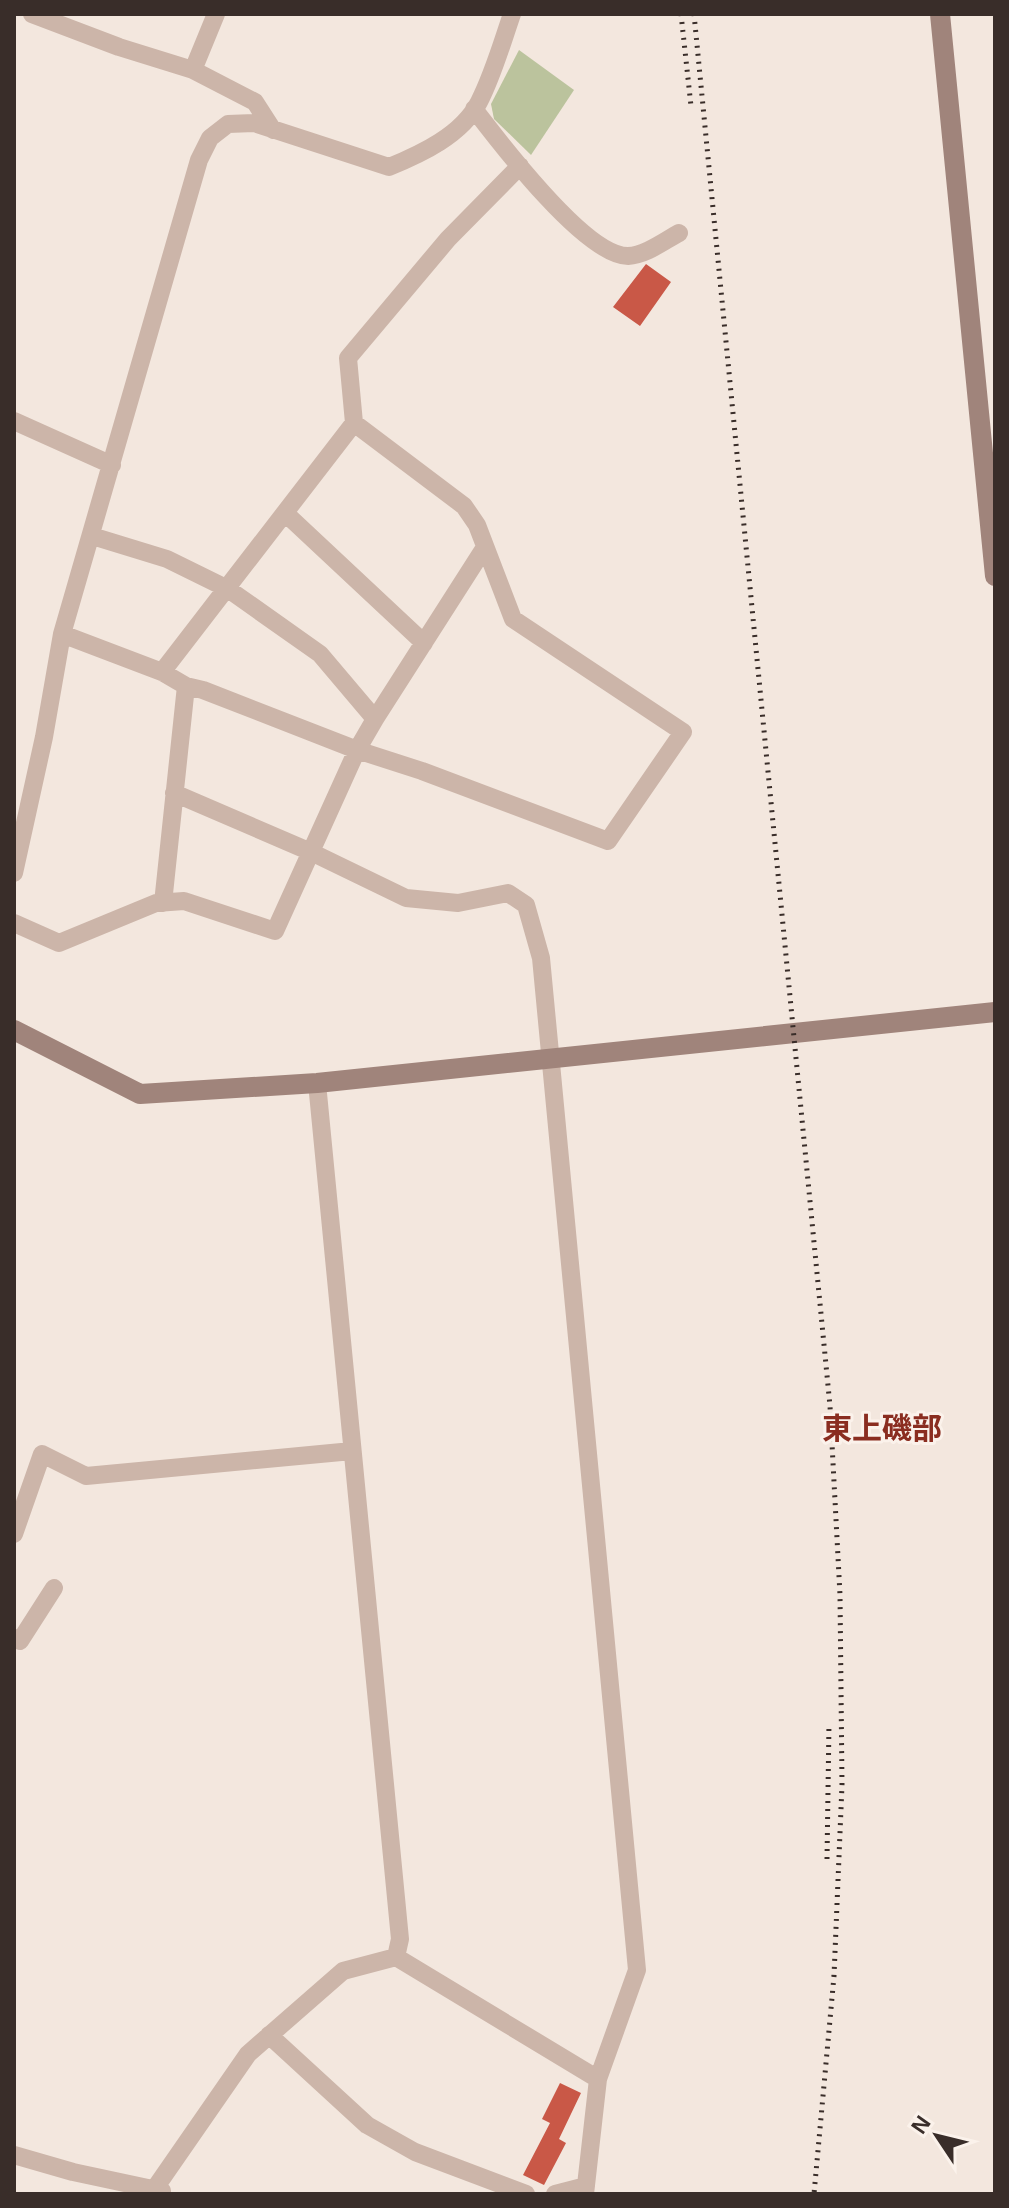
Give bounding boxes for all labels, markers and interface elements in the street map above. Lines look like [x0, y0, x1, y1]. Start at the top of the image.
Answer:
district label: 東上磯部 [822, 1412, 942, 1445]
north arrow [897, 2096, 977, 2176]
text: N [906, 2111, 936, 2138]

